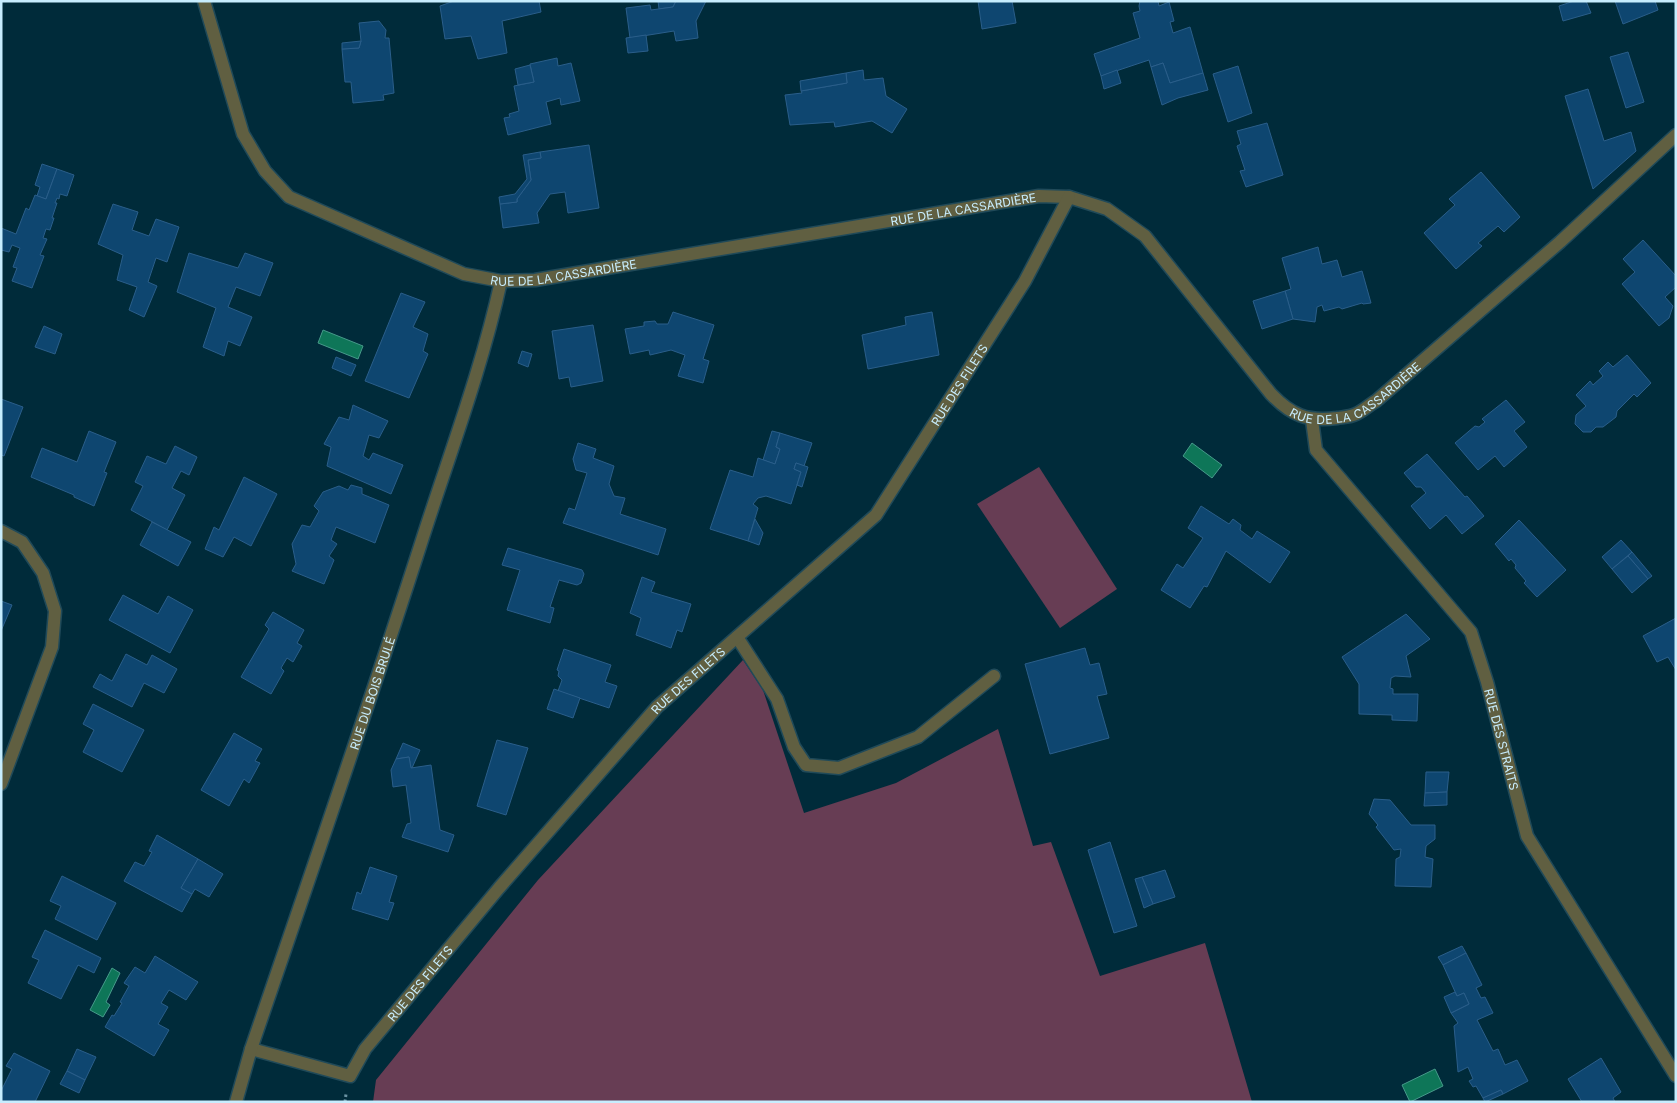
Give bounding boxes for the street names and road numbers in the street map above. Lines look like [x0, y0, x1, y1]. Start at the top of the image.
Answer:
street label: RUE DE LA CASSARDIÈRE [889, 189, 1037, 228]
street label: RUE DE LA CASSARDIÈRE [489, 256, 638, 289]
street label: RUE DES FILETS [927, 341, 991, 428]
street label: RUE DE LA CASSARDIÈRE [1287, 359, 1423, 427]
street label: RUE DU BOIS BRULÉ [346, 635, 398, 752]
street label: RUE DES FILETS [647, 643, 728, 717]
street label: RUE DES STRAITS [1481, 687, 1522, 792]
street label: RUE DES FILETS [384, 942, 456, 1024]

